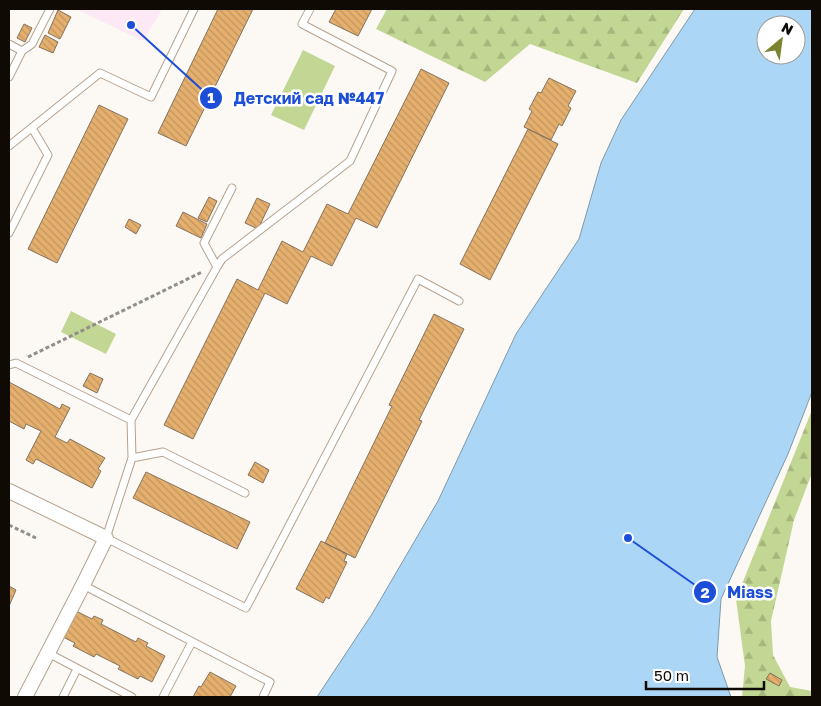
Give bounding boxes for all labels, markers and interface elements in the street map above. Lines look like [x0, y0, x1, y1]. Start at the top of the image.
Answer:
north arrow [756, 15, 806, 65]
text: N [779, 18, 796, 38]
callout: Детский сад №447 [198, 82, 394, 113]
text: 1 [207, 88, 215, 106]
text: Детский сад №447 [234, 88, 384, 108]
callout: Miass [692, 577, 783, 608]
text: Miass [727, 582, 773, 602]
text: 2 [700, 583, 710, 601]
scale bar [646, 658, 764, 690]
text: 50 m [654, 666, 689, 684]

